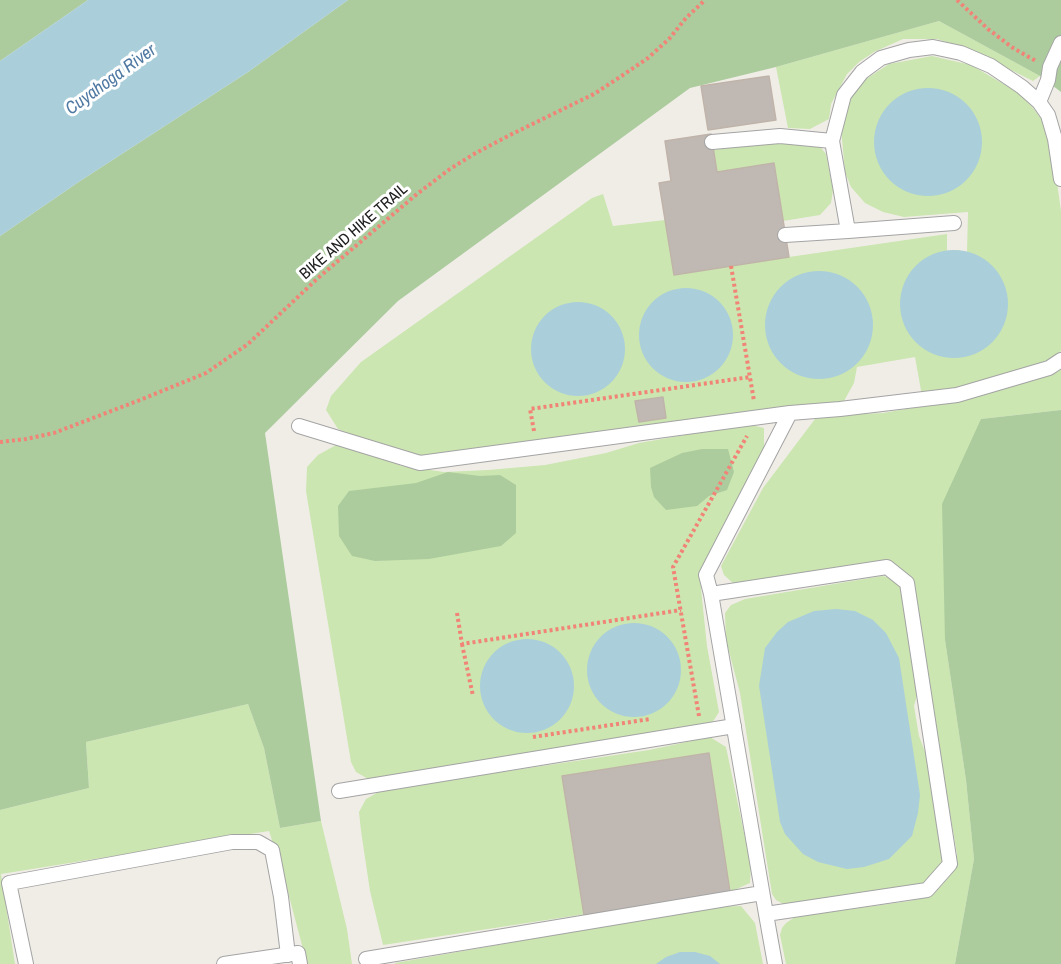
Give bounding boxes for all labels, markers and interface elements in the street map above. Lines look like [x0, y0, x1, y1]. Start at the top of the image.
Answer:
water label: Cuyahoga River [62, 40, 160, 120]
street label: BIKE AND HIKE TRAIL [296, 180, 412, 284]

